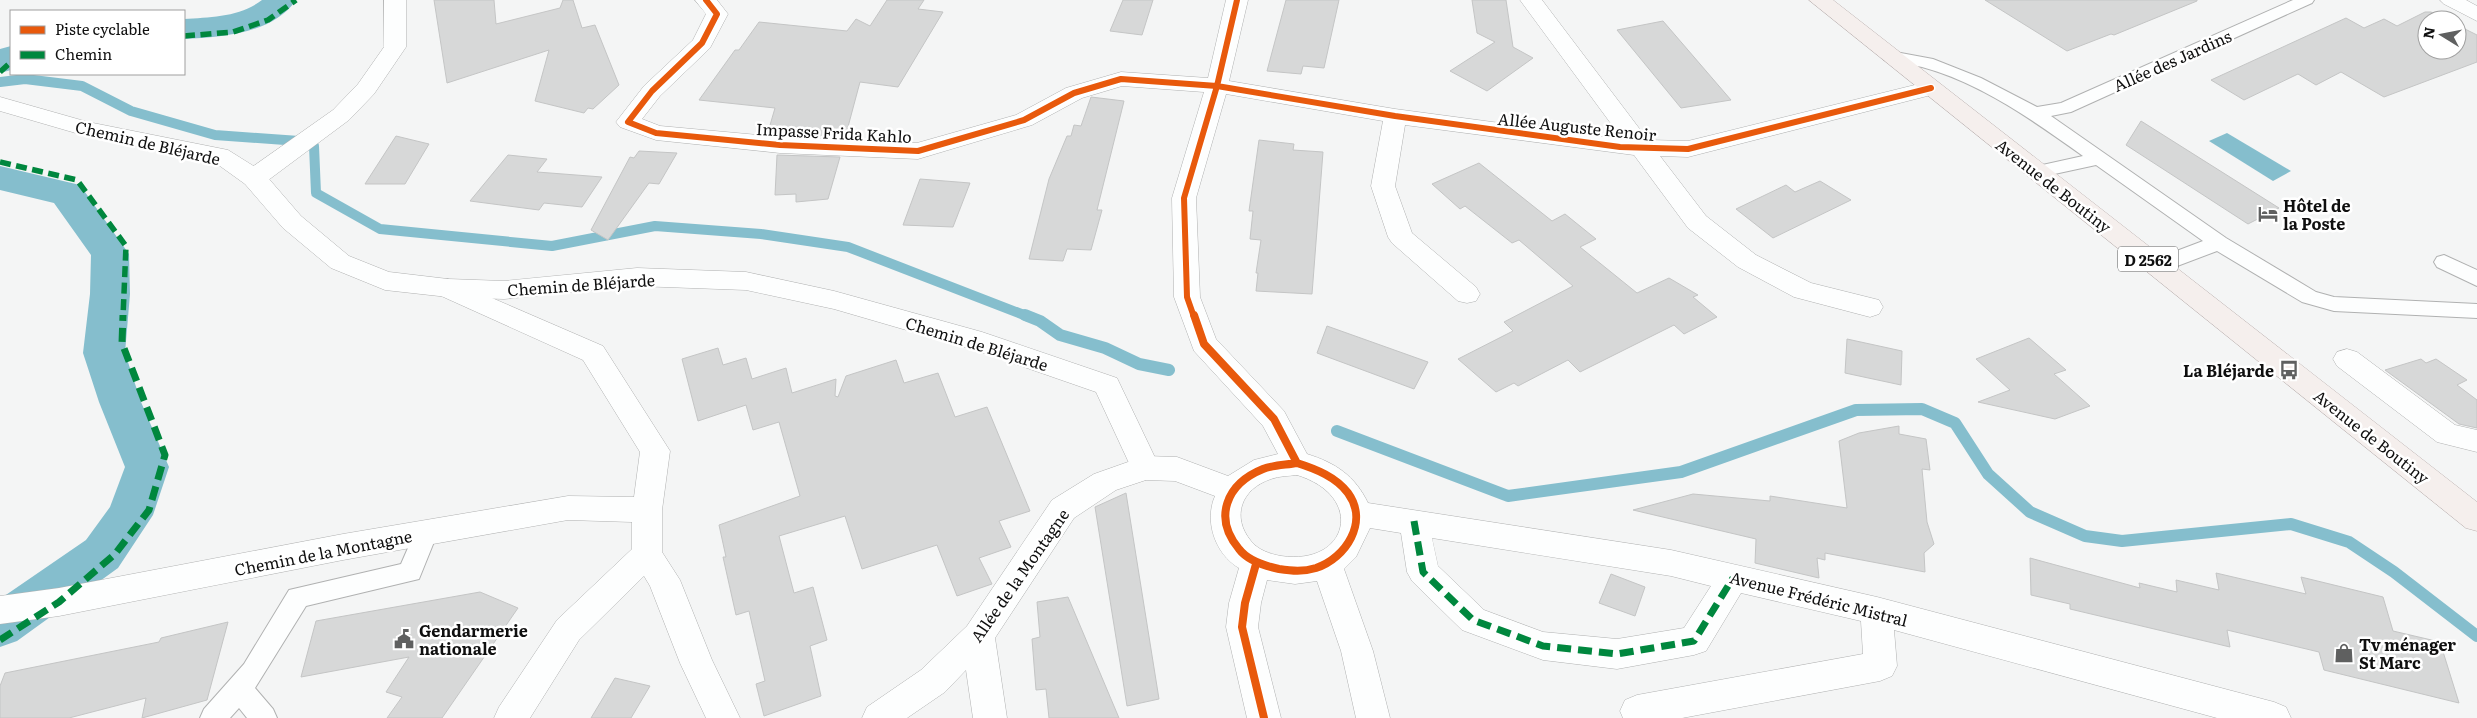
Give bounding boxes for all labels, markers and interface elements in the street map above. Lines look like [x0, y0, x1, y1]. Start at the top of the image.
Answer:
legend [10, 10, 185, 75]
north arrow [2417, 10, 2467, 60]
text: Piste cyclable [55, 17, 150, 40]
street label: Allée des Jardins [2109, 23, 2235, 97]
text: N [2417, 25, 2439, 40]
text: Chemin [55, 42, 112, 65]
street label: Allée Auguste Renoir [1496, 106, 1658, 146]
street label: Chemin de Bléjarde [73, 114, 223, 170]
street label: Impasse Frida Kahlo [756, 116, 912, 148]
street label: Avenue de Boutiny [1991, 132, 2117, 238]
place label: Hôtel de la Poste [2283, 193, 2350, 235]
hotel icon: Hôtel de la Poste [2257, 203, 2279, 225]
road number: D 2562 [2118, 246, 2178, 272]
street label: Chemin de Bléjarde [506, 267, 656, 301]
street label: Chemin de Bléjarde [903, 310, 1051, 376]
place label: La Bléjarde [2183, 358, 2274, 382]
bus stop icon: La Bléjarde [2278, 359, 2300, 381]
street label: Avenue de Boutiny [2309, 383, 2435, 489]
street label: Allée de la Montagne [964, 503, 1074, 647]
street label: Chemin de la Montagne [232, 523, 414, 581]
street label: Avenue Frédéric Mistral [1728, 564, 1910, 632]
place label: Gendarmerie nationale [419, 618, 528, 660]
public building icon: Gendarmerie nationale [393, 628, 415, 650]
place label: Tv ménager St Marc [2359, 632, 2456, 674]
shop icon: Tv ménager St Marc [2333, 642, 2355, 664]

